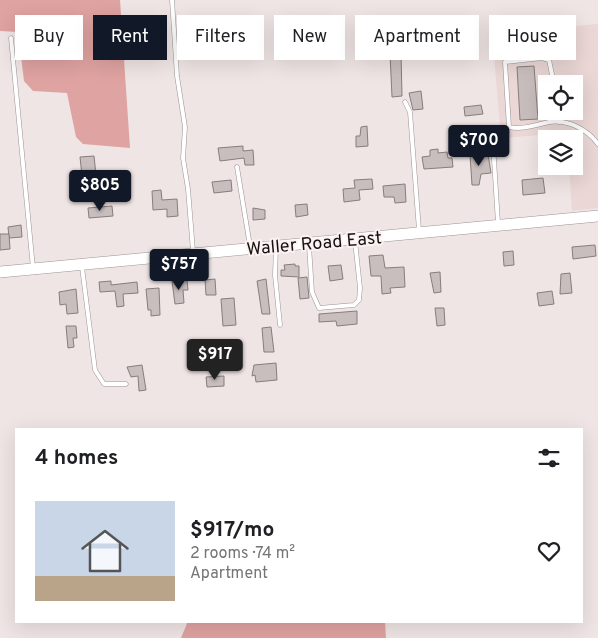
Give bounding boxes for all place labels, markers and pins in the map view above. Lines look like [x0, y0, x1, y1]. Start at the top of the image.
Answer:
pin: $700 [449, 124, 509, 167]
pin: $805 [70, 170, 130, 212]
pin: $757 [149, 248, 209, 291]
pin: $917 [185, 338, 245, 381]

